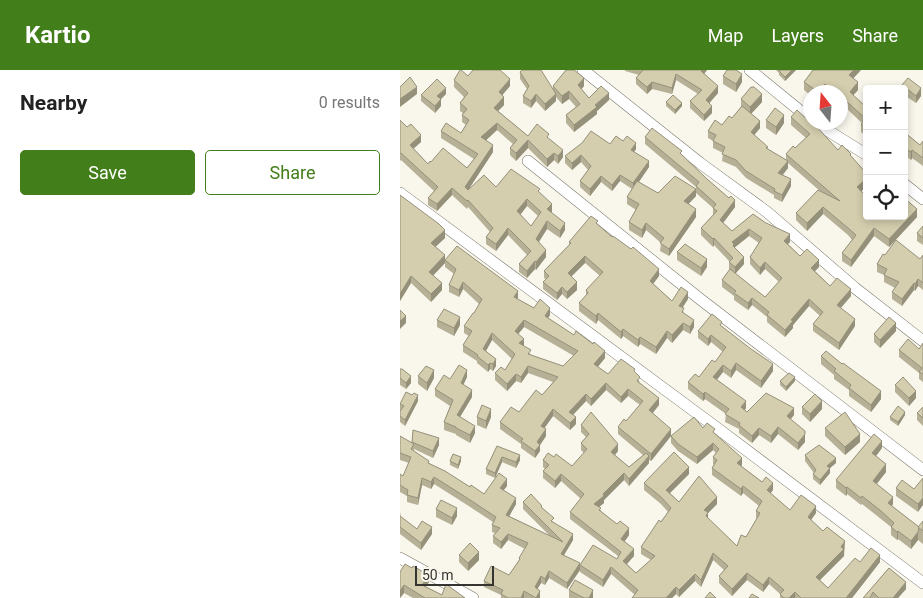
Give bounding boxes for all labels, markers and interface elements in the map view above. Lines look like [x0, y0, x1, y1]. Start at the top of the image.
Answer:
text: Kartio [25, 21, 91, 49]
text: Map [708, 25, 743, 46]
text: Layers [771, 25, 824, 46]
text: Share [852, 25, 898, 46]
north arrow [803, 85, 848, 130]
map controls [863, 85, 908, 220]
button: + [863, 85, 908, 130]
text: Nearby [20, 91, 87, 115]
text: 0 results [319, 93, 380, 112]
button: − [863, 130, 908, 175]
button: Save [20, 150, 195, 195]
button: Share [205, 150, 380, 195]
button: locate [863, 175, 908, 220]
scale bar [415, 563, 494, 586]
text: 50 m [422, 567, 454, 583]

